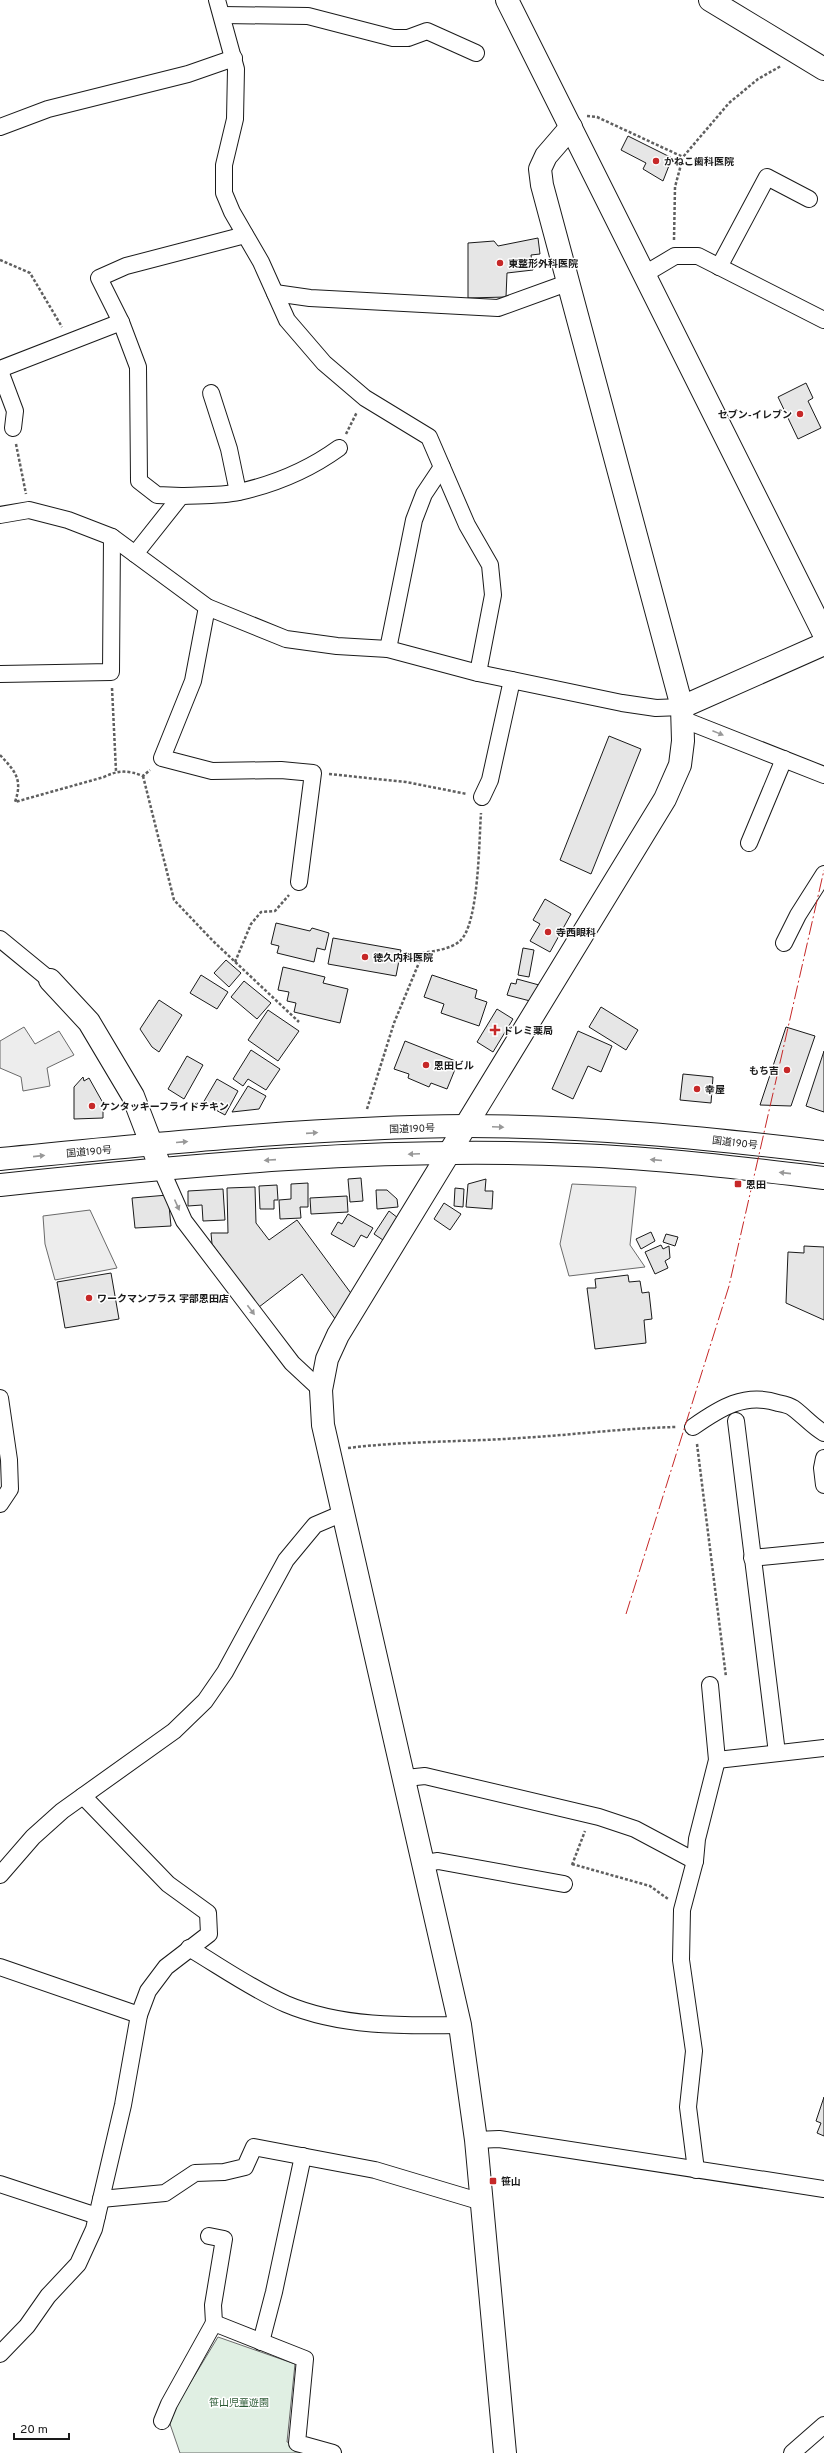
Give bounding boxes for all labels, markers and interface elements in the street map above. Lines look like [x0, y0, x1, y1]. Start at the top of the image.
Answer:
marker: かねこ歯科医院 [651, 156, 661, 166]
place label: かねこ歯科医院 [664, 156, 734, 169]
marker: 東整形外科医院 [495, 258, 505, 268]
place label: 東整形外科医院 [508, 258, 578, 271]
place label: セブン-イレブン [718, 409, 792, 422]
marker: セブン-イレブン [795, 409, 805, 419]
one-way arrow [713, 731, 725, 737]
marker: 寺西眼科 [543, 927, 553, 937]
place label: 寺西眼科 [556, 927, 596, 940]
marker: 徳久内科医院 [360, 952, 370, 962]
place label: 徳久内科医院 [373, 952, 433, 965]
marker: ドレミ薬局 [490, 1025, 500, 1035]
place label: ドレミ薬局 [503, 1025, 553, 1038]
marker: 恩田ビル [421, 1060, 431, 1070]
place label: 恩田ビル [434, 1060, 474, 1073]
place label: もち吉 [749, 1065, 779, 1078]
marker: もち吉 [782, 1065, 792, 1075]
marker: 幸屋 [692, 1084, 702, 1094]
place label: 幸屋 [705, 1084, 725, 1097]
marker: ケンタッキーフライドチキン [87, 1101, 97, 1111]
place label: ケンタッキーフライドチキン [100, 1101, 229, 1114]
street label: 国道190号 [389, 1122, 435, 1137]
one-way arrow [492, 1124, 505, 1130]
one-way arrow [306, 1129, 318, 1136]
street label: 国道190号 [711, 1134, 758, 1153]
one-way arrow [176, 1139, 188, 1146]
street label: 国道190号 [66, 1144, 113, 1161]
one-way arrow [408, 1151, 420, 1158]
one-way arrow [33, 1152, 45, 1159]
one-way arrow [264, 1157, 276, 1164]
one-way arrow [650, 1157, 662, 1164]
one-way arrow [779, 1170, 791, 1177]
marker: 恩田 [733, 1179, 743, 1189]
place label: 恩田 [746, 1179, 766, 1192]
one-way arrow [174, 1199, 180, 1211]
marker: ワークマンプラス 宇部恩田店 [84, 1293, 94, 1303]
place label: ワークマンプラス 宇部恩田店 [97, 1293, 229, 1306]
one-way arrow [247, 1305, 256, 1316]
marker: 笹山 [488, 2176, 498, 2186]
place label: 笹山 [501, 2176, 521, 2189]
park label: 笹山児童遊園 [209, 2397, 269, 2410]
scale bar [14, 2415, 69, 2441]
text: 20 m [20, 2422, 48, 2438]

